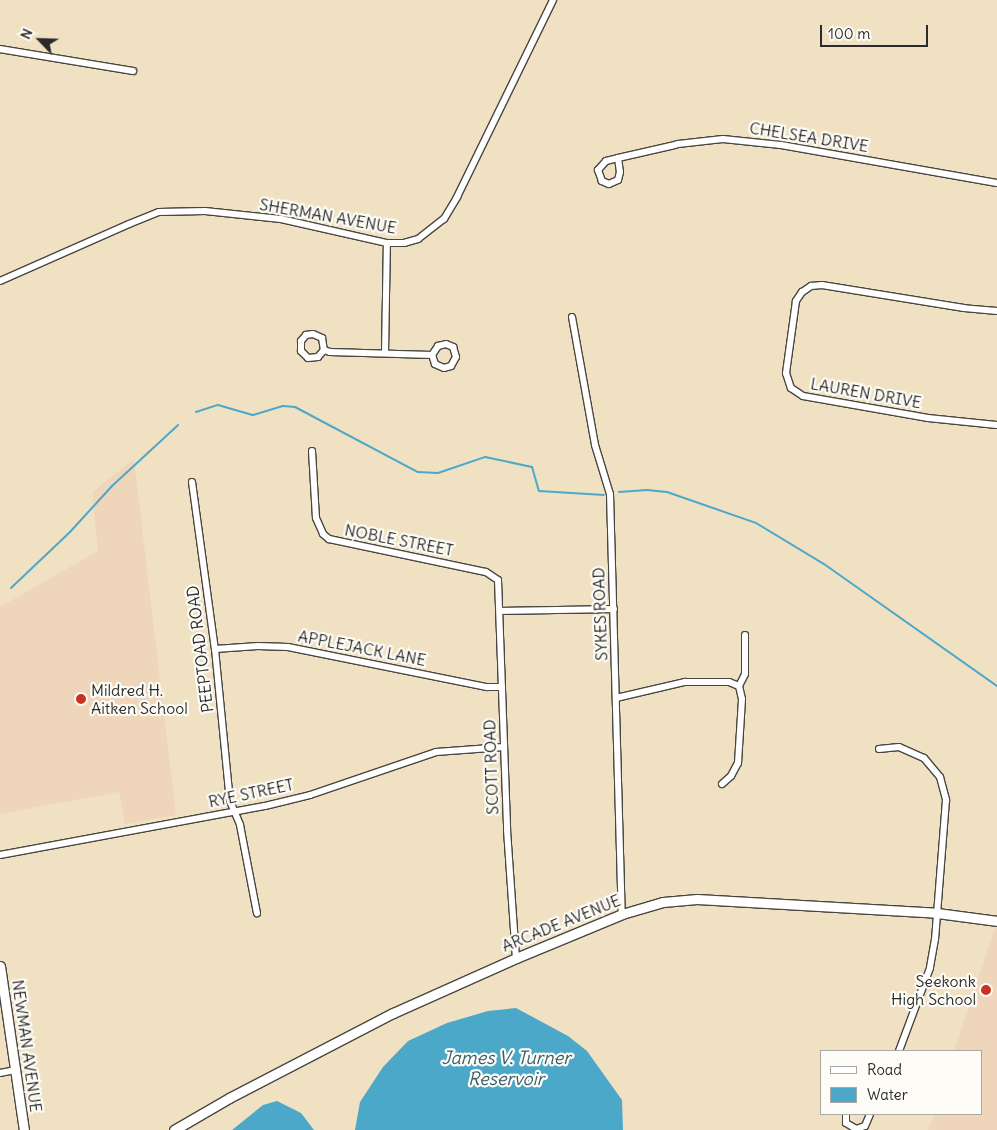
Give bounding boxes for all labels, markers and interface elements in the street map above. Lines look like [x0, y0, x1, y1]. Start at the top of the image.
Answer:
north arrow [15, 15, 65, 65]
scale bar [822, 15, 930, 47]
text: 100 m [828, 24, 870, 43]
text: N [16, 26, 36, 42]
street label: CHELSEA DRIVE [748, 118, 870, 156]
street label: SHERMAN AVENUE [258, 195, 398, 237]
street label: LAUREN DRIVE [809, 374, 923, 412]
street label: NOBLE STREET [343, 520, 455, 560]
street label: SYKES ROAD [589, 567, 611, 661]
street label: PEEPTOAD ROAD [183, 584, 217, 714]
street label: APPLEJACK LANE [296, 626, 428, 670]
place label: Mildred H. Aitken School [91, 680, 188, 718]
marker: Mildred H. Aitken School [75, 693, 87, 705]
street label: SCOTT ROAD [480, 719, 502, 815]
street label: RYE STREET [207, 775, 295, 811]
street label: ARCADE AVENUE [499, 890, 623, 956]
place label: Seekonk High School [891, 971, 976, 1009]
street label: NEWMAN AVENUE [8, 978, 46, 1114]
marker: Seekonk High School [980, 984, 992, 996]
water label: James V. Turner Reservoir [441, 1048, 571, 1090]
legend [820, 1050, 982, 1115]
text: Road [867, 1060, 902, 1079]
text: Water [867, 1085, 908, 1104]

